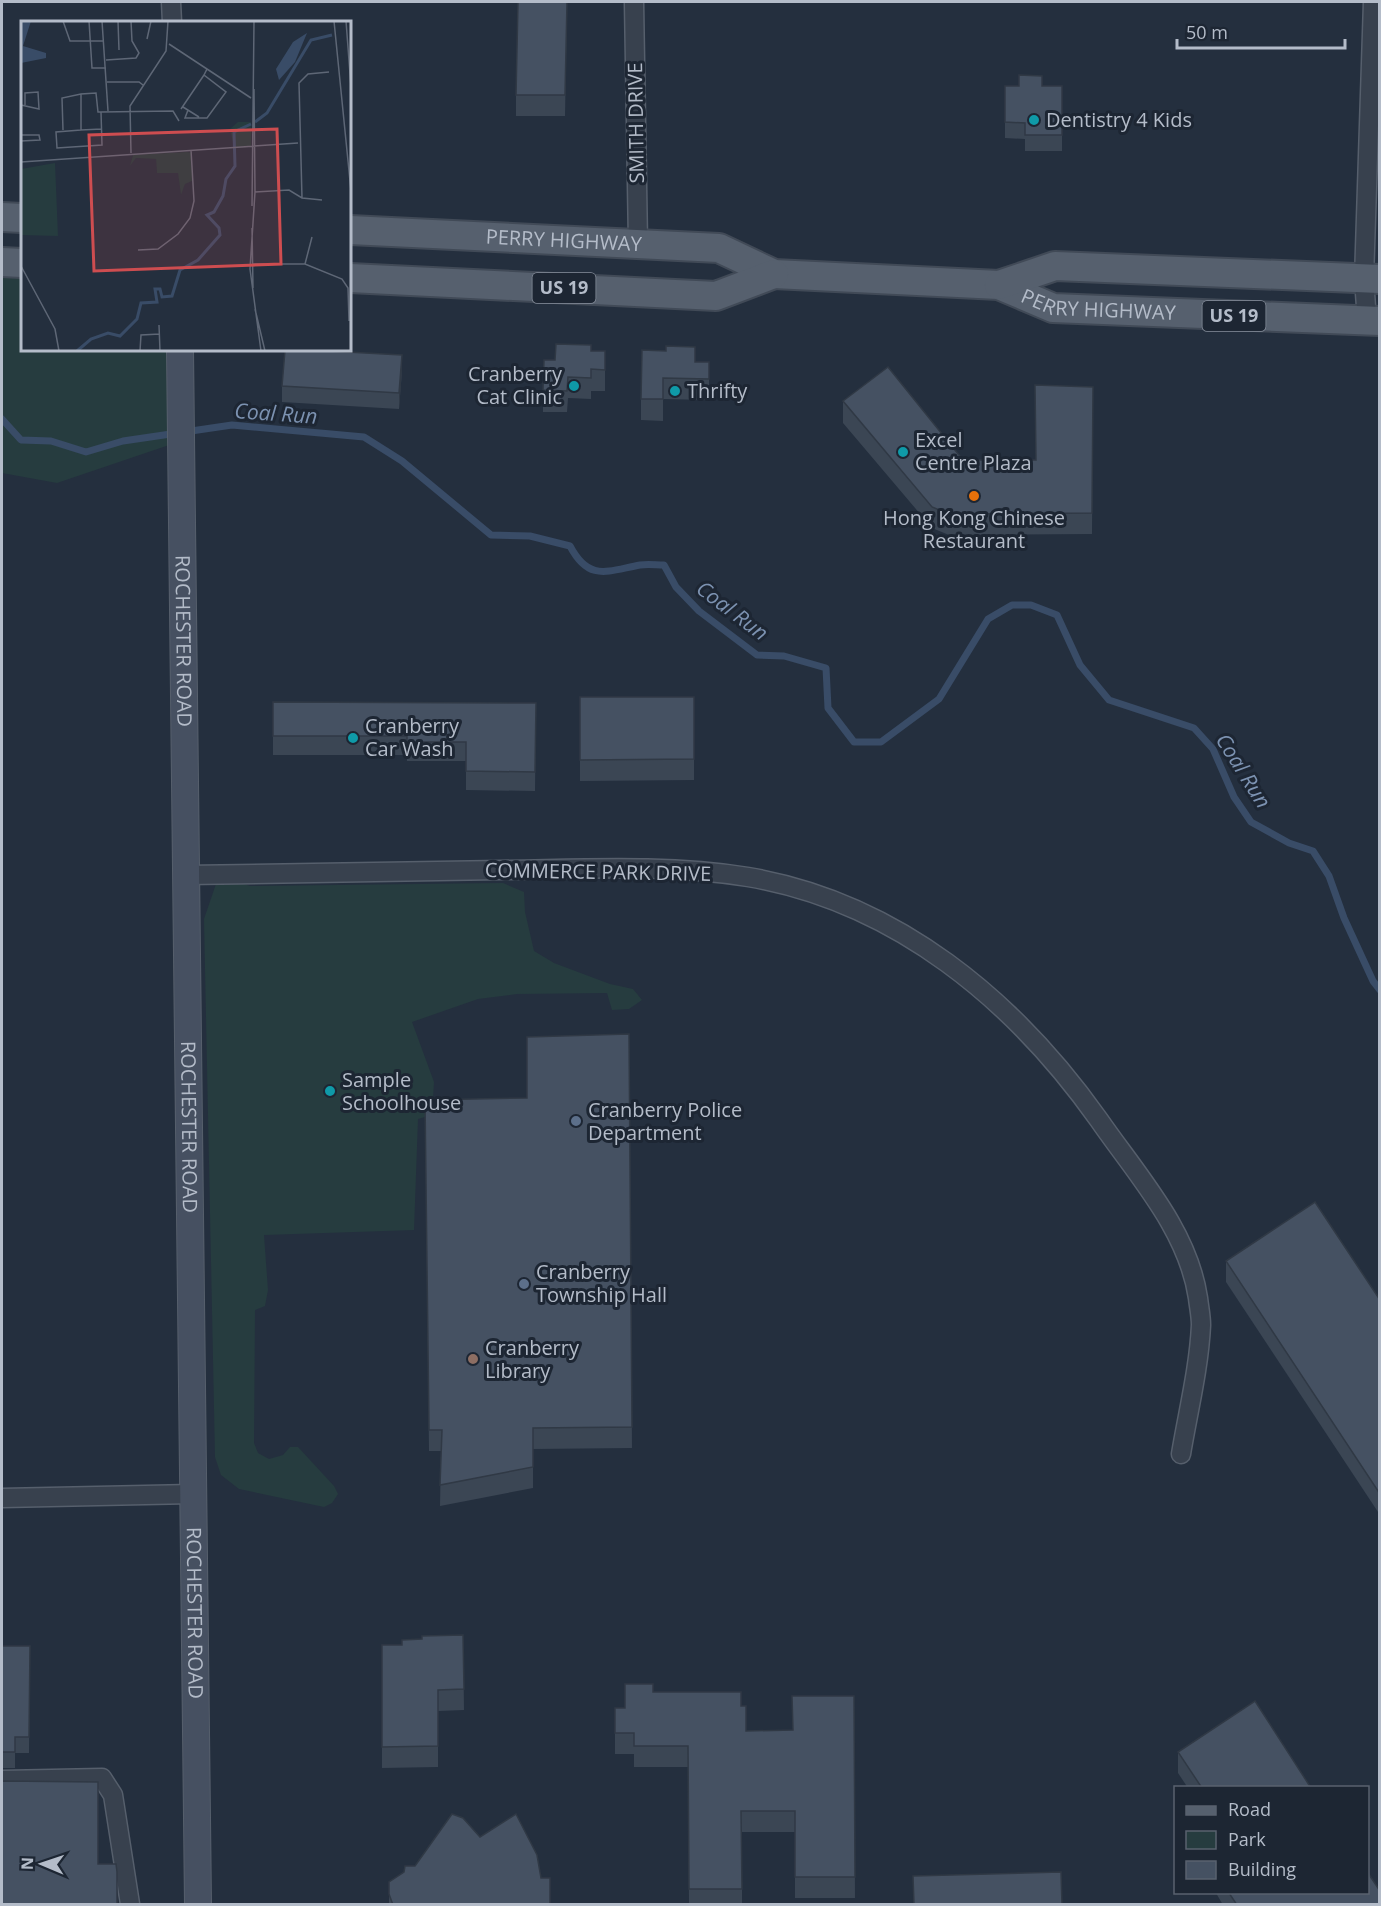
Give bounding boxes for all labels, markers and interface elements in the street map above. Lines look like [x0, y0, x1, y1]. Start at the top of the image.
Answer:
scale bar [1177, 12, 1345, 50]
text: 50 m [1186, 20, 1228, 44]
inset map [21, 21, 351, 351]
street label: SMITH DRIVE [621, 62, 650, 184]
place label: Dentistry 4 Kids [1046, 106, 1192, 133]
marker: Dentistry 4 Kids [1027, 113, 1041, 127]
street label: PERRY HIGHWAY [485, 223, 643, 257]
road number: US 19 [532, 273, 596, 303]
street label: PERRY HIGHWAY [1017, 282, 1177, 326]
road number: US 19 [1202, 301, 1266, 331]
place label: Cranberry Cat Clinic [468, 360, 563, 410]
place label: Thrifty [687, 377, 748, 404]
marker: Cranberry Cat Clinic [567, 379, 581, 393]
marker: Thrifty [668, 384, 682, 398]
water label: Coal Run [234, 396, 318, 430]
place label: Excel Centre Plaza [915, 426, 1032, 476]
marker: Excel Centre Plaza [896, 445, 910, 459]
marker: Hong Kong Chinese Restaurant [967, 489, 981, 503]
place label: Hong Kong Chinese Restaurant [883, 504, 1065, 554]
street label: ROCHESTER ROAD [169, 555, 198, 727]
water label: Coal Run [691, 574, 774, 646]
place label: Cranberry Car Wash [365, 712, 460, 762]
water label: Coal Run [1210, 728, 1278, 813]
marker: Cranberry Car Wash [346, 731, 360, 745]
street label: COMMERCE PARK DRIVE [485, 856, 711, 887]
street label: ROCHESTER ROAD [175, 1041, 204, 1213]
place label: Sample Schoolhouse [342, 1066, 461, 1116]
marker: Sample Schoolhouse [323, 1084, 337, 1098]
place label: Cranberry Police Department [588, 1096, 742, 1146]
marker: Cranberry Police Department [569, 1114, 583, 1128]
place label: Cranberry Township Hall [536, 1258, 667, 1308]
marker: Cranberry Township Hall [517, 1277, 531, 1291]
place label: Cranberry Library [485, 1334, 580, 1384]
marker: Cranberry Library [466, 1352, 480, 1366]
street label: ROCHESTER ROAD [181, 1527, 210, 1699]
legend [1174, 1786, 1369, 1894]
text: Road [1228, 1797, 1271, 1821]
text: Park [1228, 1827, 1266, 1851]
north arrow [12, 1834, 72, 1894]
text: N [16, 1857, 38, 1870]
text: Building [1228, 1857, 1296, 1881]

